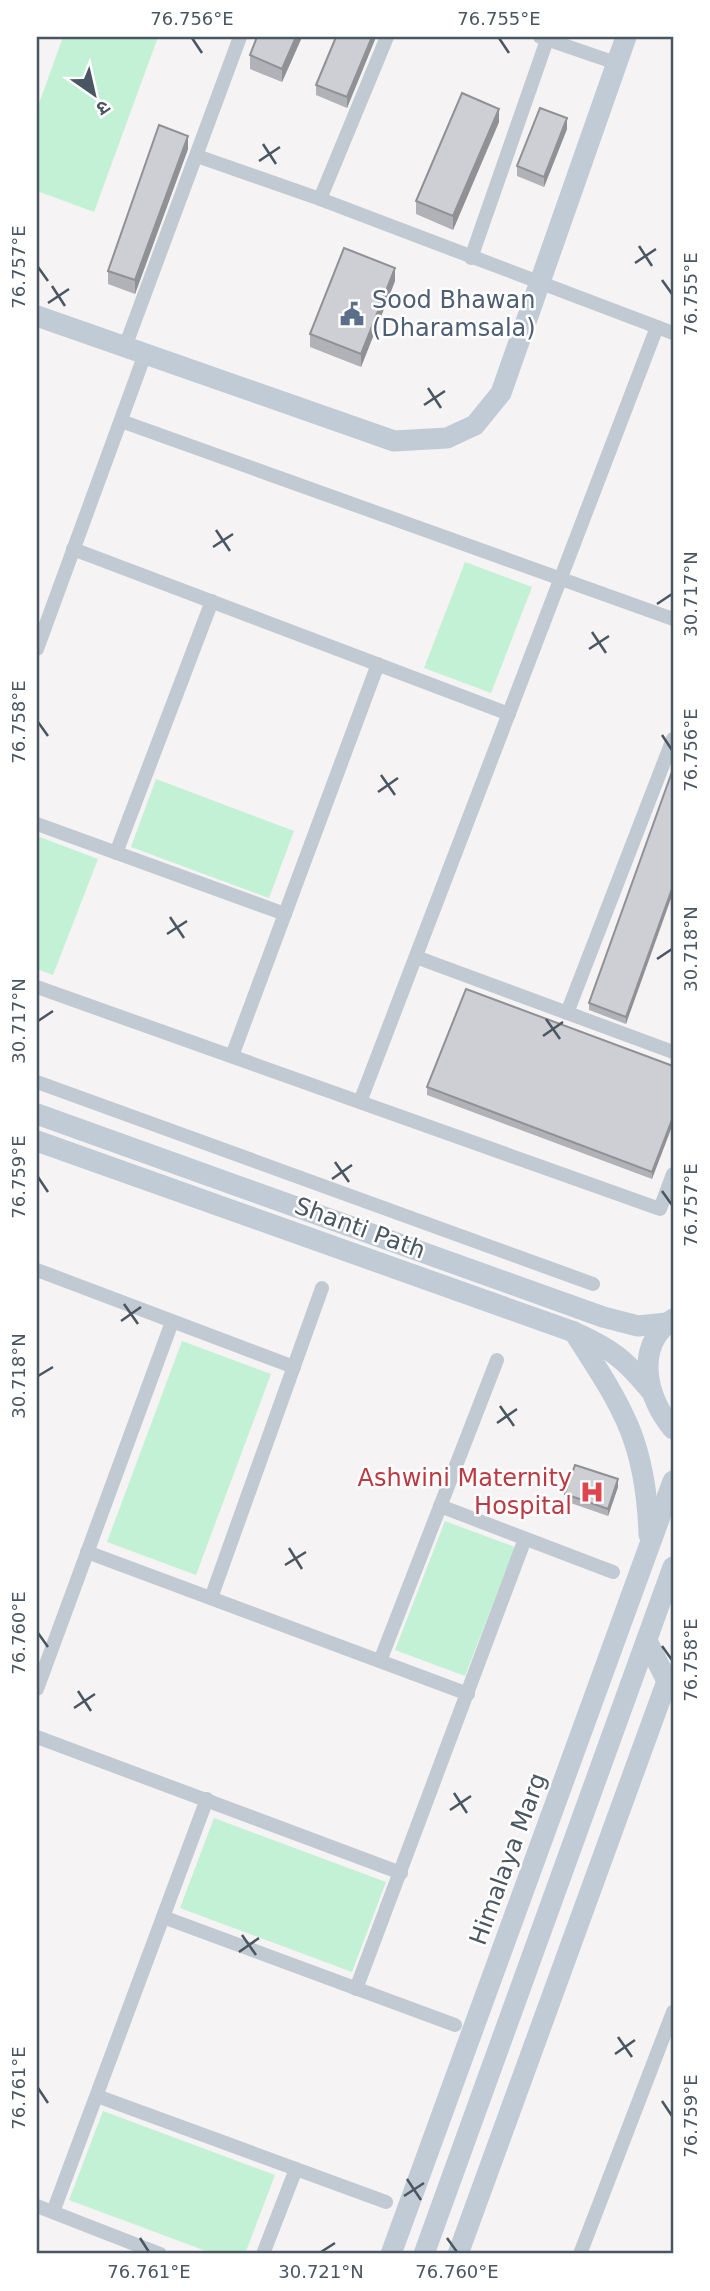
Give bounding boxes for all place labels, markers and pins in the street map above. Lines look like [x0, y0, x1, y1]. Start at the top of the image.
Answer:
place label: Sood Bhawan (Dharamsala) [372, 286, 536, 342]
public building icon: Sood Bhawan (Dharamsala) [338, 300, 366, 328]
place label: Ashwini Maternity Hospital [358, 1464, 572, 1520]
hospital icon: Ashwini Maternity Hospital [578, 1478, 606, 1506]

